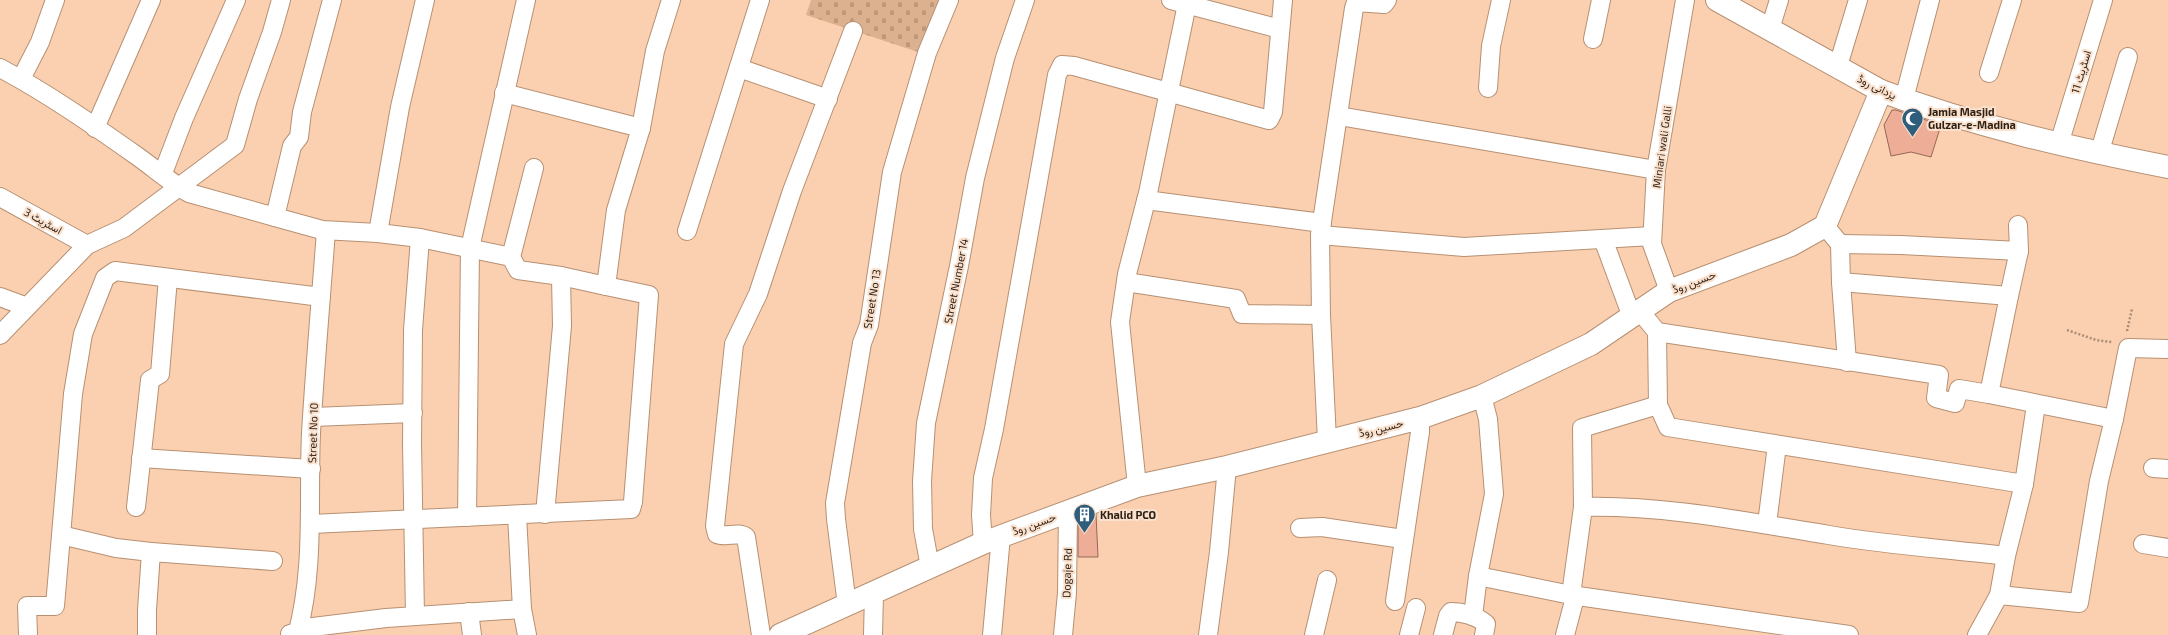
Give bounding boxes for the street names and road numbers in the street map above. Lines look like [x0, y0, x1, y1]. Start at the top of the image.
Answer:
street label: اسٹریٹ 11 [2068, 49, 2094, 95]
street label: یزدانی روڈ [1855, 72, 1899, 102]
street label: Miniari wali Galli [1649, 105, 1674, 189]
street label: اسٹریٹ 3 [21, 205, 65, 237]
street label: Street Number 14 [941, 237, 970, 325]
street label: حسین روڈ [1670, 267, 1718, 297]
street label: Street No 13 [860, 268, 883, 330]
street label: Street No 10 [305, 403, 320, 463]
street label: حسین روڈ [1357, 416, 1405, 440]
street label: حسین روڈ [1010, 510, 1058, 538]
street label: Dogaje Rd [1059, 548, 1075, 598]

